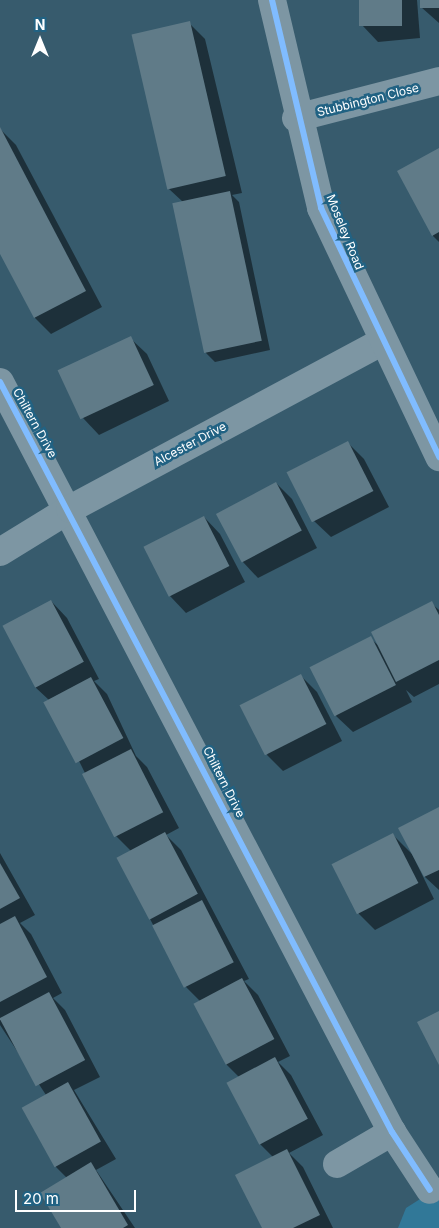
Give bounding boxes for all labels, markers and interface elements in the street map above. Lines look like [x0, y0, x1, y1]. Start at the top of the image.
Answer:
north arrow [15, 15, 65, 65]
text: N [35, 16, 45, 33]
street label: Stubbington Close [316, 80, 420, 120]
street label: Moseley Road [323, 192, 367, 272]
street label: Chiltern Drive [10, 386, 60, 460]
street label: Alcester Drive [151, 419, 229, 469]
street label: Chiltern Drive [200, 744, 248, 820]
scale bar [18, 1180, 139, 1212]
text: 20 m [23, 1189, 59, 1208]

